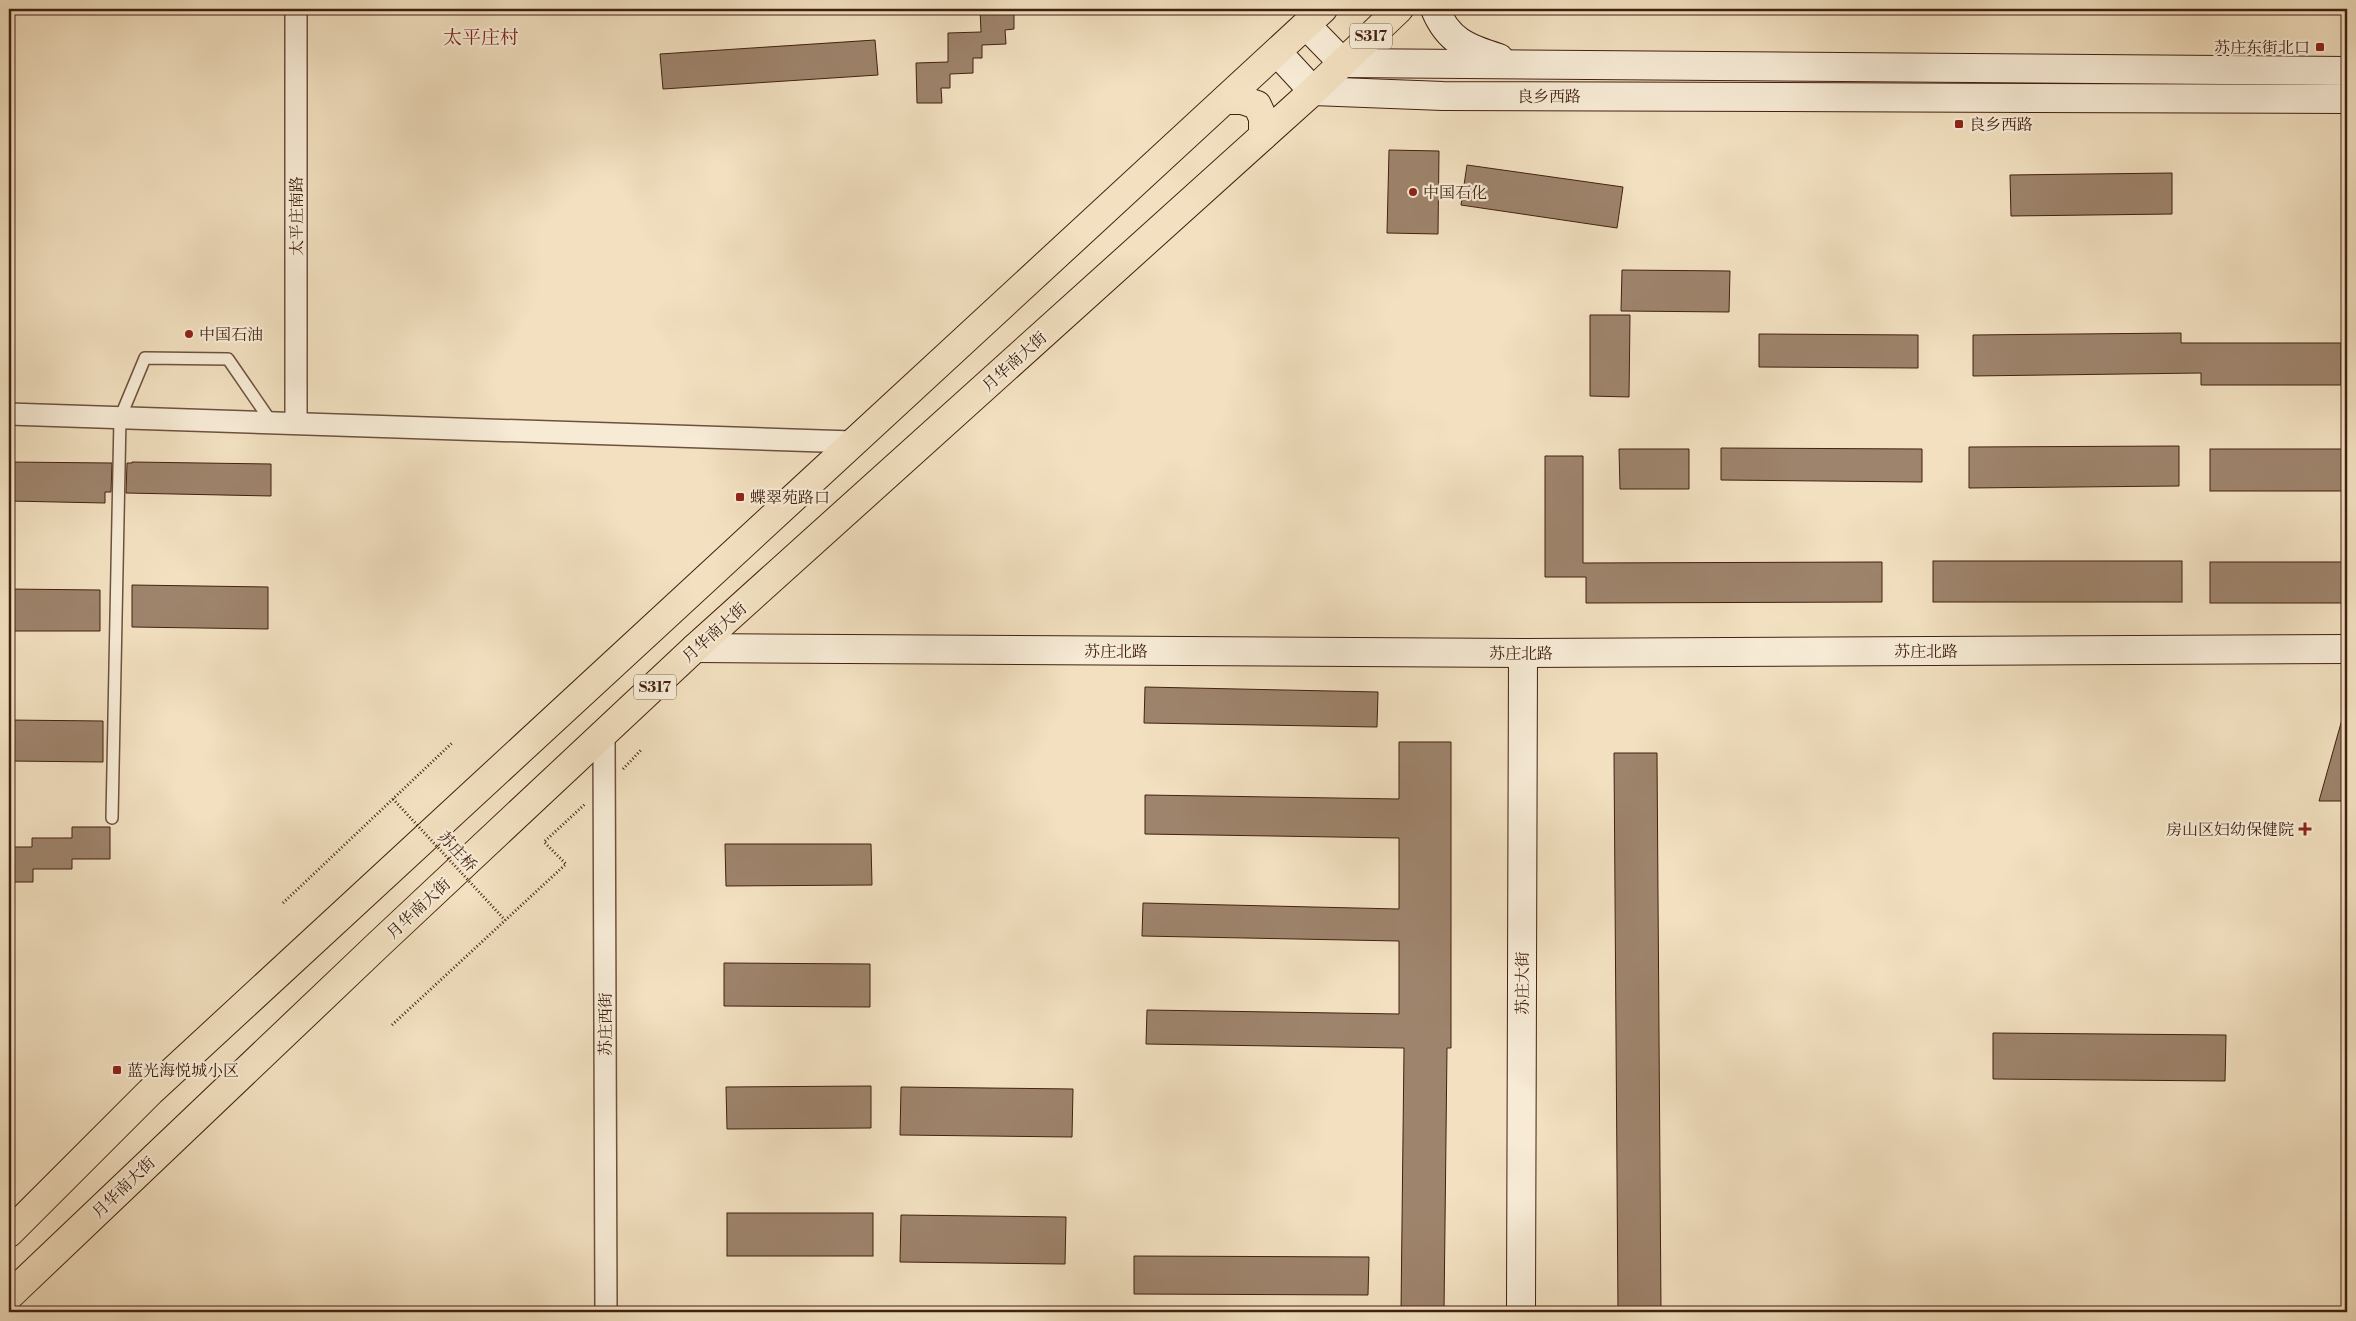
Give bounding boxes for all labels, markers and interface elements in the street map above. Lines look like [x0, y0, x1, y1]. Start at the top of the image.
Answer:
road number: S317 [1350, 24, 1392, 48]
district label: 太平庄村 [443, 26, 519, 50]
place label: 苏庄东街北口 [2214, 38, 2310, 58]
marker: 苏庄东街北口 [2314, 41, 2326, 53]
street label: 良乡西路 [1517, 87, 1581, 107]
place label: 良乡西路 [1969, 115, 2033, 135]
marker: 良乡西路 [1953, 118, 1965, 130]
street label: 太平庄南路 [287, 176, 307, 256]
place label: 中国石化 [1423, 183, 1487, 203]
marker: 中国石化 [1407, 186, 1419, 198]
place label: 中国石油 [199, 325, 263, 345]
marker: 中国石油 [183, 328, 195, 340]
street label: 月华南大街 [978, 328, 1051, 396]
place label: 蝶翠苑路口 [750, 488, 830, 508]
marker: 蝶翠苑路口 [734, 491, 746, 503]
street label: 月华南大街 [678, 599, 751, 667]
street label: 苏庄北路 [1084, 642, 1148, 662]
street label: 苏庄北路 [1894, 642, 1958, 662]
street label: 苏庄北路 [1489, 644, 1553, 664]
road number: S317 [634, 674, 676, 700]
place label: 房山区妇幼保健院 [2166, 820, 2294, 840]
marker: 房山区妇幼保健院 [2298, 822, 2312, 836]
street label: 苏庄桥 [434, 827, 481, 876]
street label: 月华南大街 [383, 874, 455, 943]
street label: 苏庄大街 [1513, 951, 1533, 1015]
street label: 苏庄西街 [596, 992, 616, 1056]
place label: 蓝光海悦城小区 [127, 1061, 239, 1081]
marker: 蓝光海悦城小区 [111, 1064, 123, 1076]
street label: 月华南大街 [88, 1153, 159, 1223]

